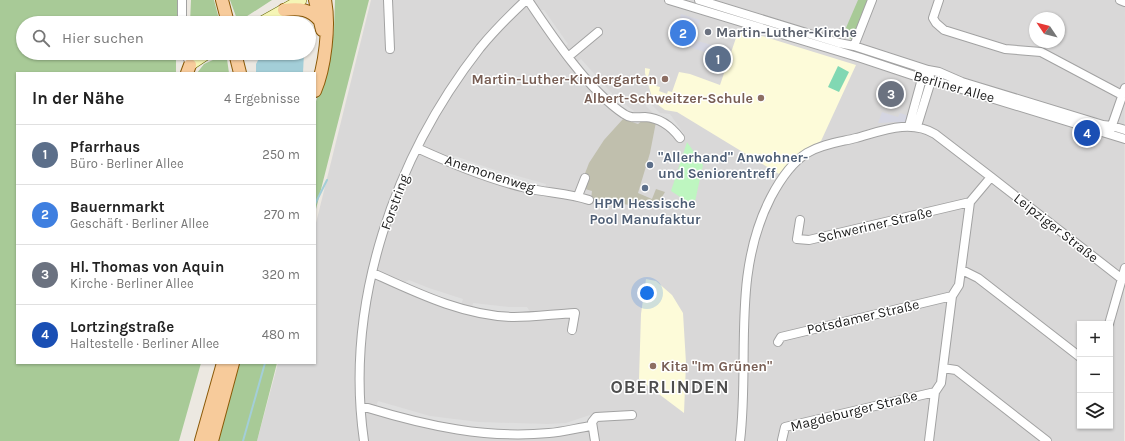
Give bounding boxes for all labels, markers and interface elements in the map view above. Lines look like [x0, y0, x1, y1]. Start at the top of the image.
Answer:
north arrow [1029, 12, 1065, 48]
search box [16, 16, 316, 60]
pin: 2 [670, 18, 696, 48]
place label: Martin-Luther-Kirche [716, 24, 857, 41]
icon: search [30, 27, 52, 49]
marker: Martin-Luther-Kirche [703, 27, 713, 37]
text: Hier suchen [62, 29, 144, 47]
pin: 1 [705, 44, 731, 74]
street label: Berliner Allee [912, 67, 996, 107]
place label: Martin-Luther-Kindergarten [472, 71, 657, 88]
marker: Martin-Luther-Kindergarten [660, 74, 670, 84]
pin: 3 [878, 79, 904, 109]
text: In der Nähe [32, 88, 124, 108]
place label: Albert-Schweitzer-Schule [584, 90, 753, 107]
text: 4 Ergebnisse [224, 91, 300, 106]
marker: Albert-Schweitzer-Schule [756, 93, 766, 103]
pin: 4 [1074, 118, 1100, 148]
text: Pfarrhaus [70, 138, 140, 156]
text: 1 [43, 147, 47, 162]
text: 250 m [262, 147, 300, 162]
place label: "Allerhand" Anwohner- und Seniorentreff [658, 149, 808, 182]
street label: Anemonenweg [443, 151, 537, 197]
text: Büro · Berliner Allee [70, 156, 184, 171]
marker: "Allerhand" Anwohner- und Seniorentreff [645, 160, 655, 170]
street label: Forstring [377, 172, 413, 232]
marker: HPM Hessische Pool Manufaktur [640, 183, 650, 193]
street label: Leipziger Straße [1010, 190, 1102, 266]
place label: HPM Hessische Pool Manufaktur [589, 195, 701, 228]
text: Bauernmarkt [70, 198, 165, 216]
street label: Schweriner Straße [816, 204, 934, 246]
text: 2 [41, 207, 49, 222]
text: 270 m [263, 207, 300, 222]
text: Geschäft · Berliner Allee [70, 216, 209, 231]
text: Hl. Thomas von Aquin [70, 258, 224, 276]
text: 3 [41, 267, 49, 282]
text: 320 m [262, 267, 300, 282]
text: Kirche · Berliner Allee [70, 276, 194, 291]
your location [637, 283, 657, 303]
street label: Potsdamer Straße [805, 296, 921, 338]
text: Lortzingstraße [70, 318, 174, 336]
map controls [1077, 321, 1113, 429]
button: + [1077, 321, 1113, 357]
text: 4 [41, 327, 49, 342]
text: 480 m [262, 327, 300, 342]
text: Haltestelle · Berliner Allee [70, 336, 219, 351]
button: − [1077, 357, 1113, 393]
place label: Kita "Im Grünen" [661, 358, 772, 375]
marker: Kita "Im Grünen" [648, 361, 658, 371]
district label: OBERLINDEN [610, 376, 730, 398]
street label: Magdeburger Straße [789, 387, 919, 435]
button: layers [1077, 393, 1113, 429]

